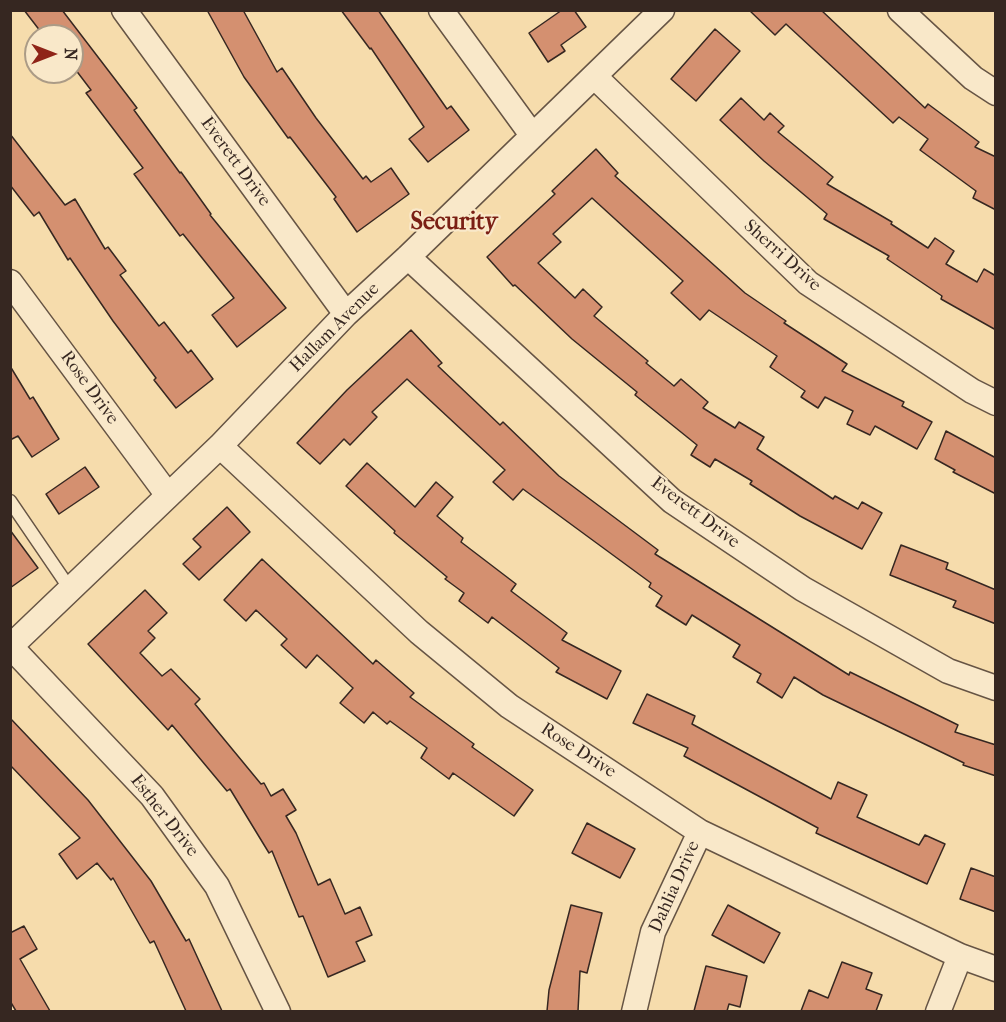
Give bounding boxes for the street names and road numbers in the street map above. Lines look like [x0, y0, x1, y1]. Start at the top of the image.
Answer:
street label: Everett Drive [195, 113, 275, 211]
street label: Sherri Drive [739, 216, 825, 296]
street label: Hallam Avenue [286, 279, 384, 377]
street label: Rose Drive [55, 347, 123, 429]
street label: Everett Drive [646, 473, 744, 553]
street label: Rose Drive [536, 719, 620, 783]
street label: Esther Drive [125, 771, 203, 861]
street label: Dahlia Drive [645, 838, 705, 936]

